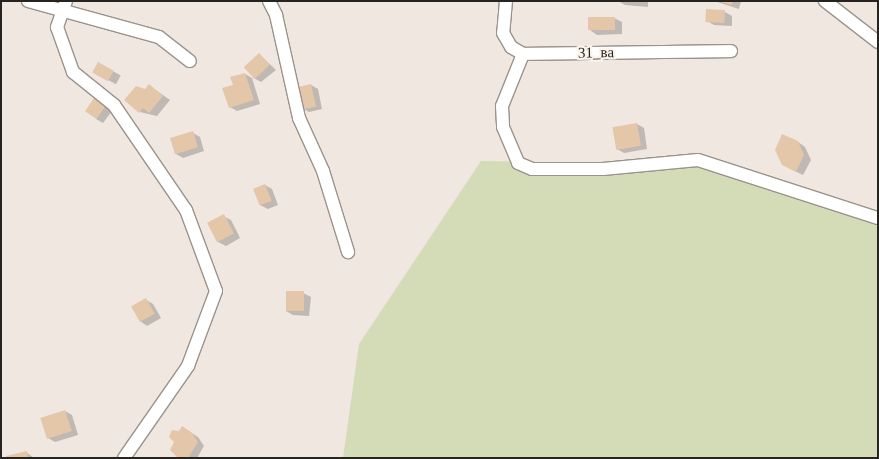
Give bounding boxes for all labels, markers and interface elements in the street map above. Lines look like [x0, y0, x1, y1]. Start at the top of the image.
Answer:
street label: 31_ва [578, 44, 614, 62]

